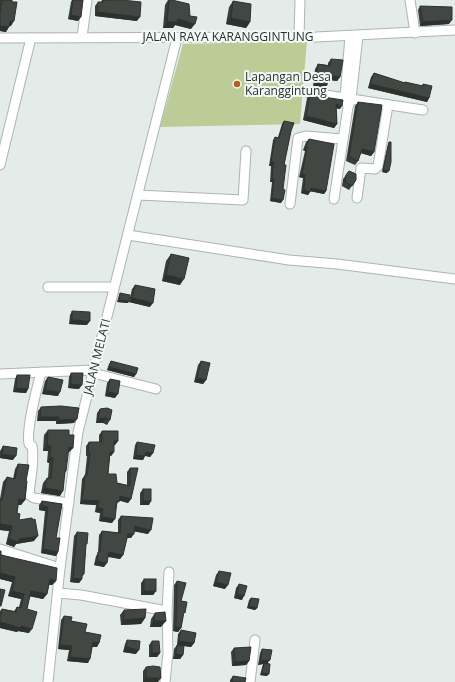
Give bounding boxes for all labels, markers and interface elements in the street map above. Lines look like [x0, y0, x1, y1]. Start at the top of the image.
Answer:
street label: JALAN RAYA KARANGGINTUNG [141, 28, 314, 45]
place label: Lapangan Desa Karanggintung [245, 68, 331, 99]
marker: Lapangan Desa Karanggintung [232, 79, 242, 89]
street label: JALAN MELATI [79, 317, 114, 398]

